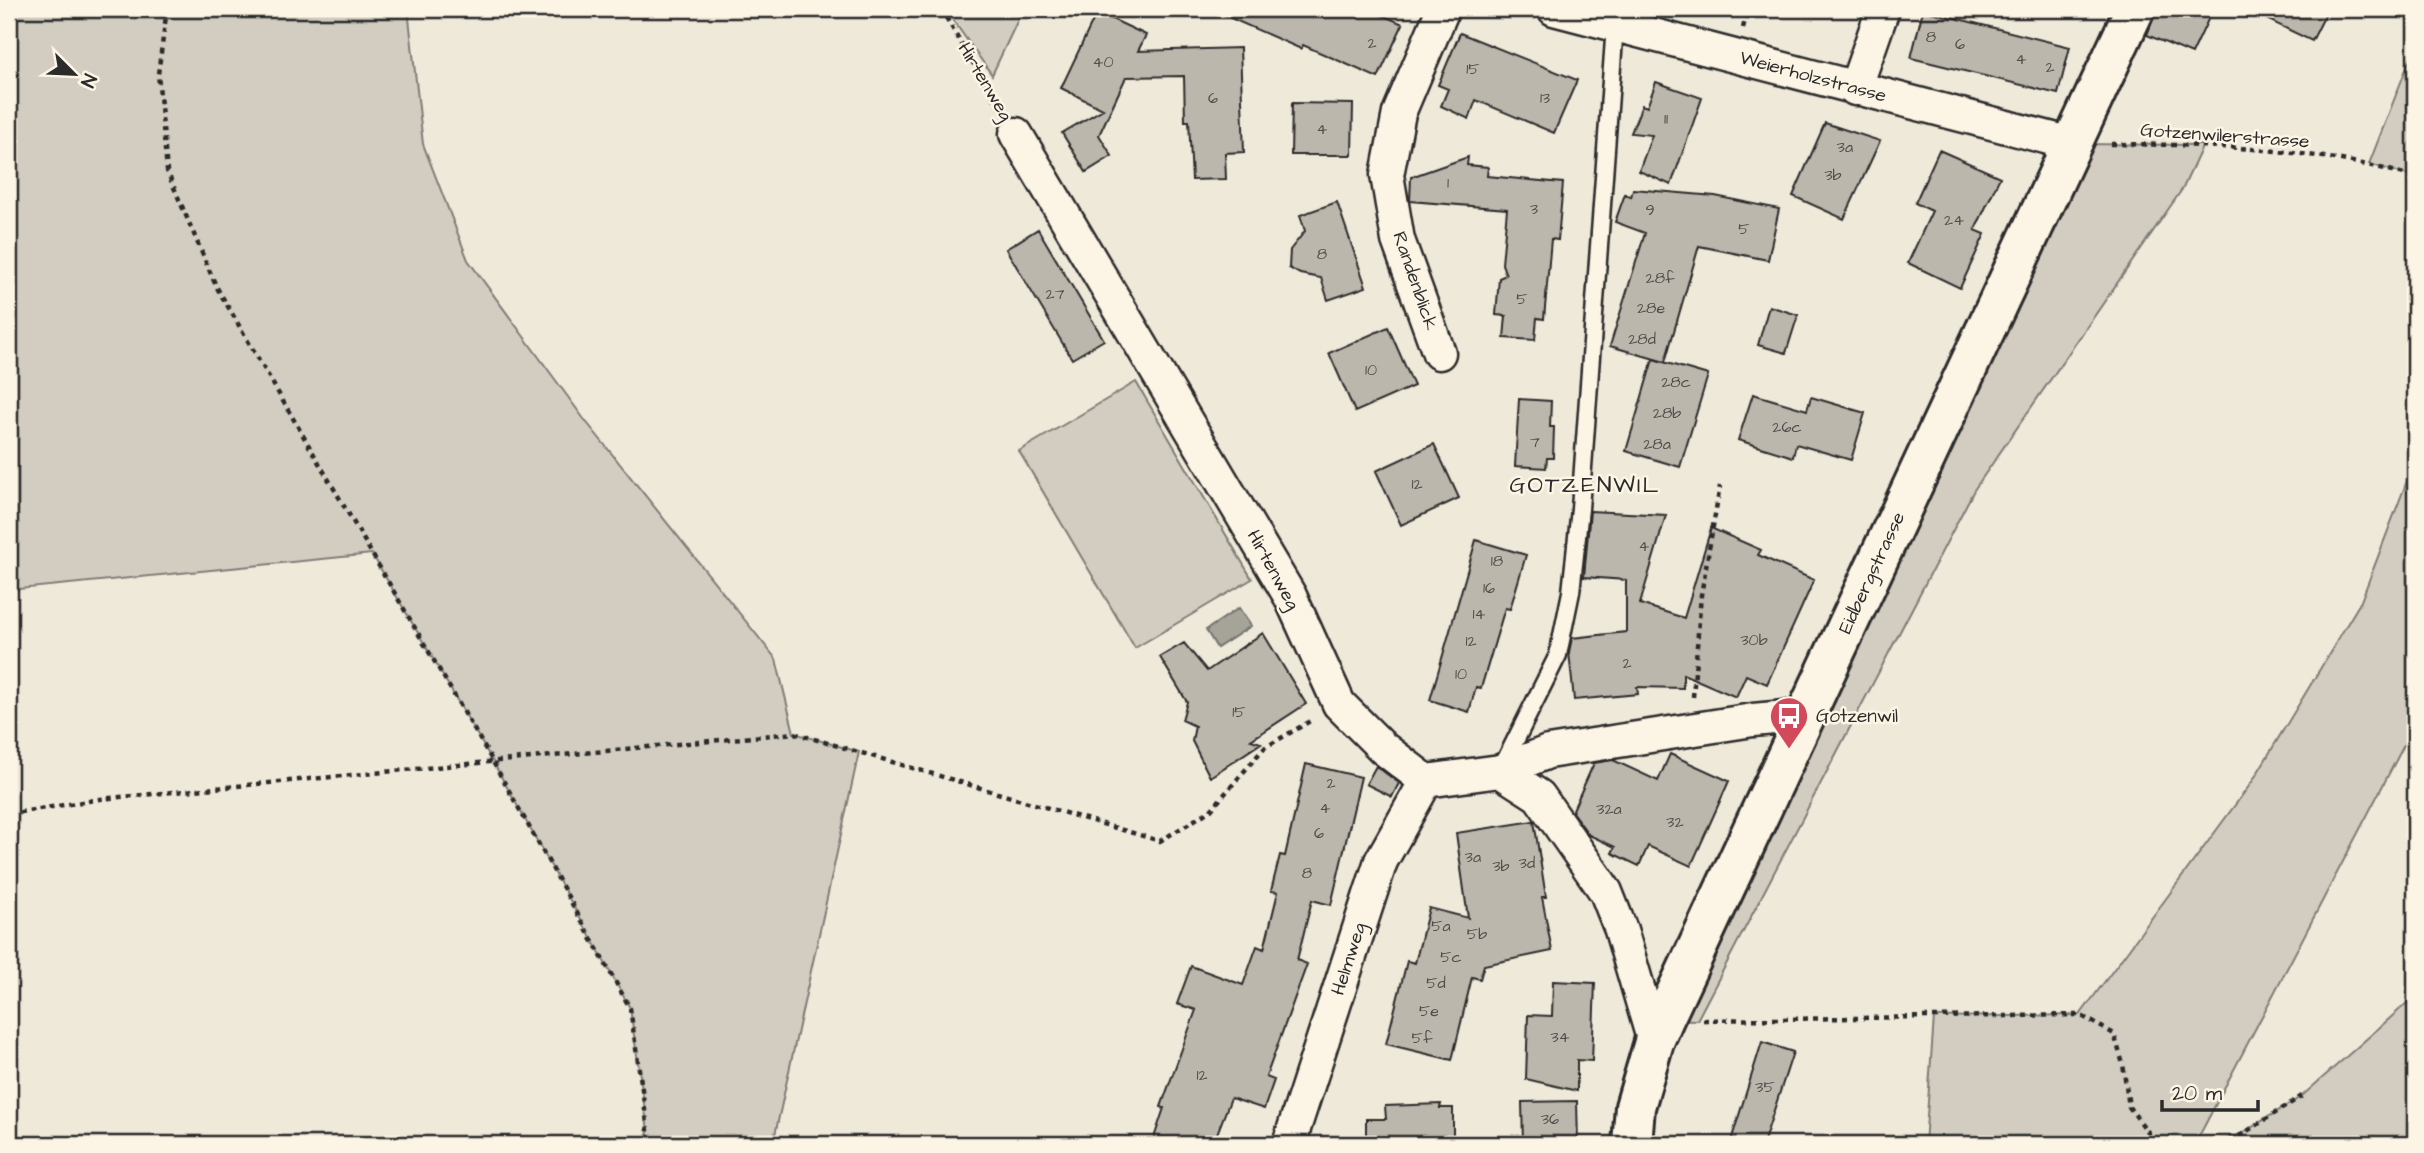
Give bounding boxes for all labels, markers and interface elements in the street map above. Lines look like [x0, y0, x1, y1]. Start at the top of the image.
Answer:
house number: 8 [1926, 26, 1936, 48]
house number: 2 [1367, 32, 1377, 54]
house number: 6 [1955, 33, 1965, 55]
street label: Hirtenweg [950, 37, 1019, 127]
north arrow [38, 38, 108, 108]
street label: Weierholzstrasse [1737, 44, 1889, 110]
house number: 4 [2016, 48, 2027, 70]
house number: 40 [1093, 51, 1113, 73]
house number: 2 [2045, 56, 2055, 78]
house number: 15 [1466, 58, 1480, 80]
text: N [73, 69, 103, 91]
house number: 6 [1208, 87, 1218, 109]
house number: 13 [1540, 87, 1550, 109]
house number: 11 [1664, 108, 1668, 130]
street label: Gotzenwilerstrasse [2140, 117, 2310, 155]
house number: 4 [1317, 118, 1328, 140]
house number: 3a [1837, 136, 1853, 158]
house number: 3b [1824, 164, 1842, 186]
house number: 1 [1447, 172, 1449, 194]
house number: 3 [1530, 198, 1538, 220]
house number: 9 [1645, 199, 1655, 221]
house number: 24 [1944, 209, 1964, 231]
house number: 5 [1738, 218, 1750, 240]
street label: Randenblick [1386, 228, 1445, 334]
house number: 8 [1317, 243, 1327, 265]
house number: 28f [1645, 267, 1675, 289]
house number: 27 [1046, 283, 1065, 305]
house number: 5 [1516, 288, 1528, 310]
house number: 28e [1637, 297, 1665, 319]
house number: 28d [1628, 328, 1656, 350]
house number: 10 [1365, 359, 1377, 381]
house number: 28c [1661, 371, 1691, 393]
house number: 28b [1653, 402, 1681, 424]
house number: 26c [1772, 416, 1802, 438]
house number: 7 [1530, 431, 1540, 453]
house number: 28a [1643, 433, 1671, 455]
district label: GOTZENWIL [1510, 469, 1660, 501]
house number: 12 [1411, 473, 1423, 495]
street label: Eidbergstrasse [1832, 508, 1913, 639]
street label: Hirtenweg [1239, 525, 1306, 616]
house number: 4 [1639, 535, 1650, 557]
house number: 18 [1491, 550, 1503, 572]
house number: 16 [1483, 577, 1495, 599]
house number: 14 [1473, 603, 1486, 625]
house number: 30b [1740, 629, 1768, 651]
house number: 12 [1465, 630, 1477, 652]
house number: 2 [1622, 652, 1632, 674]
house number: 10 [1455, 663, 1467, 685]
bus stop icon: Gotzenwil [1768, 695, 1810, 750]
house number: 15 [1232, 701, 1246, 723]
place label: Gotzenwil [1816, 703, 1898, 730]
house number: 2 [1326, 772, 1336, 794]
house number: 4 [1320, 797, 1331, 819]
house number: 32a [1596, 798, 1622, 820]
house number: 32 [1666, 811, 1684, 833]
house number: 6 [1314, 822, 1324, 844]
house number: 3a [1465, 846, 1481, 868]
house number: 3d [1519, 852, 1535, 874]
house number: 3b [1492, 855, 1510, 877]
house number: 8 [1302, 862, 1312, 884]
house number: 5a [1431, 915, 1451, 937]
street label: Helmweg [1325, 919, 1374, 999]
house number: 5b [1467, 923, 1487, 945]
house number: 5c [1440, 946, 1462, 968]
house number: 5d [1426, 972, 1446, 994]
house number: 5e [1419, 1000, 1439, 1022]
house number: 34 [1550, 1026, 1570, 1048]
house number: 5f [1412, 1027, 1433, 1049]
house number: 12 [1196, 1064, 1208, 1086]
scale bar [2162, 1069, 2258, 1113]
house number: 35 [1755, 1076, 1775, 1098]
text: 20 m [2172, 1079, 2223, 1108]
house number: 36 [1541, 1108, 1559, 1130]

